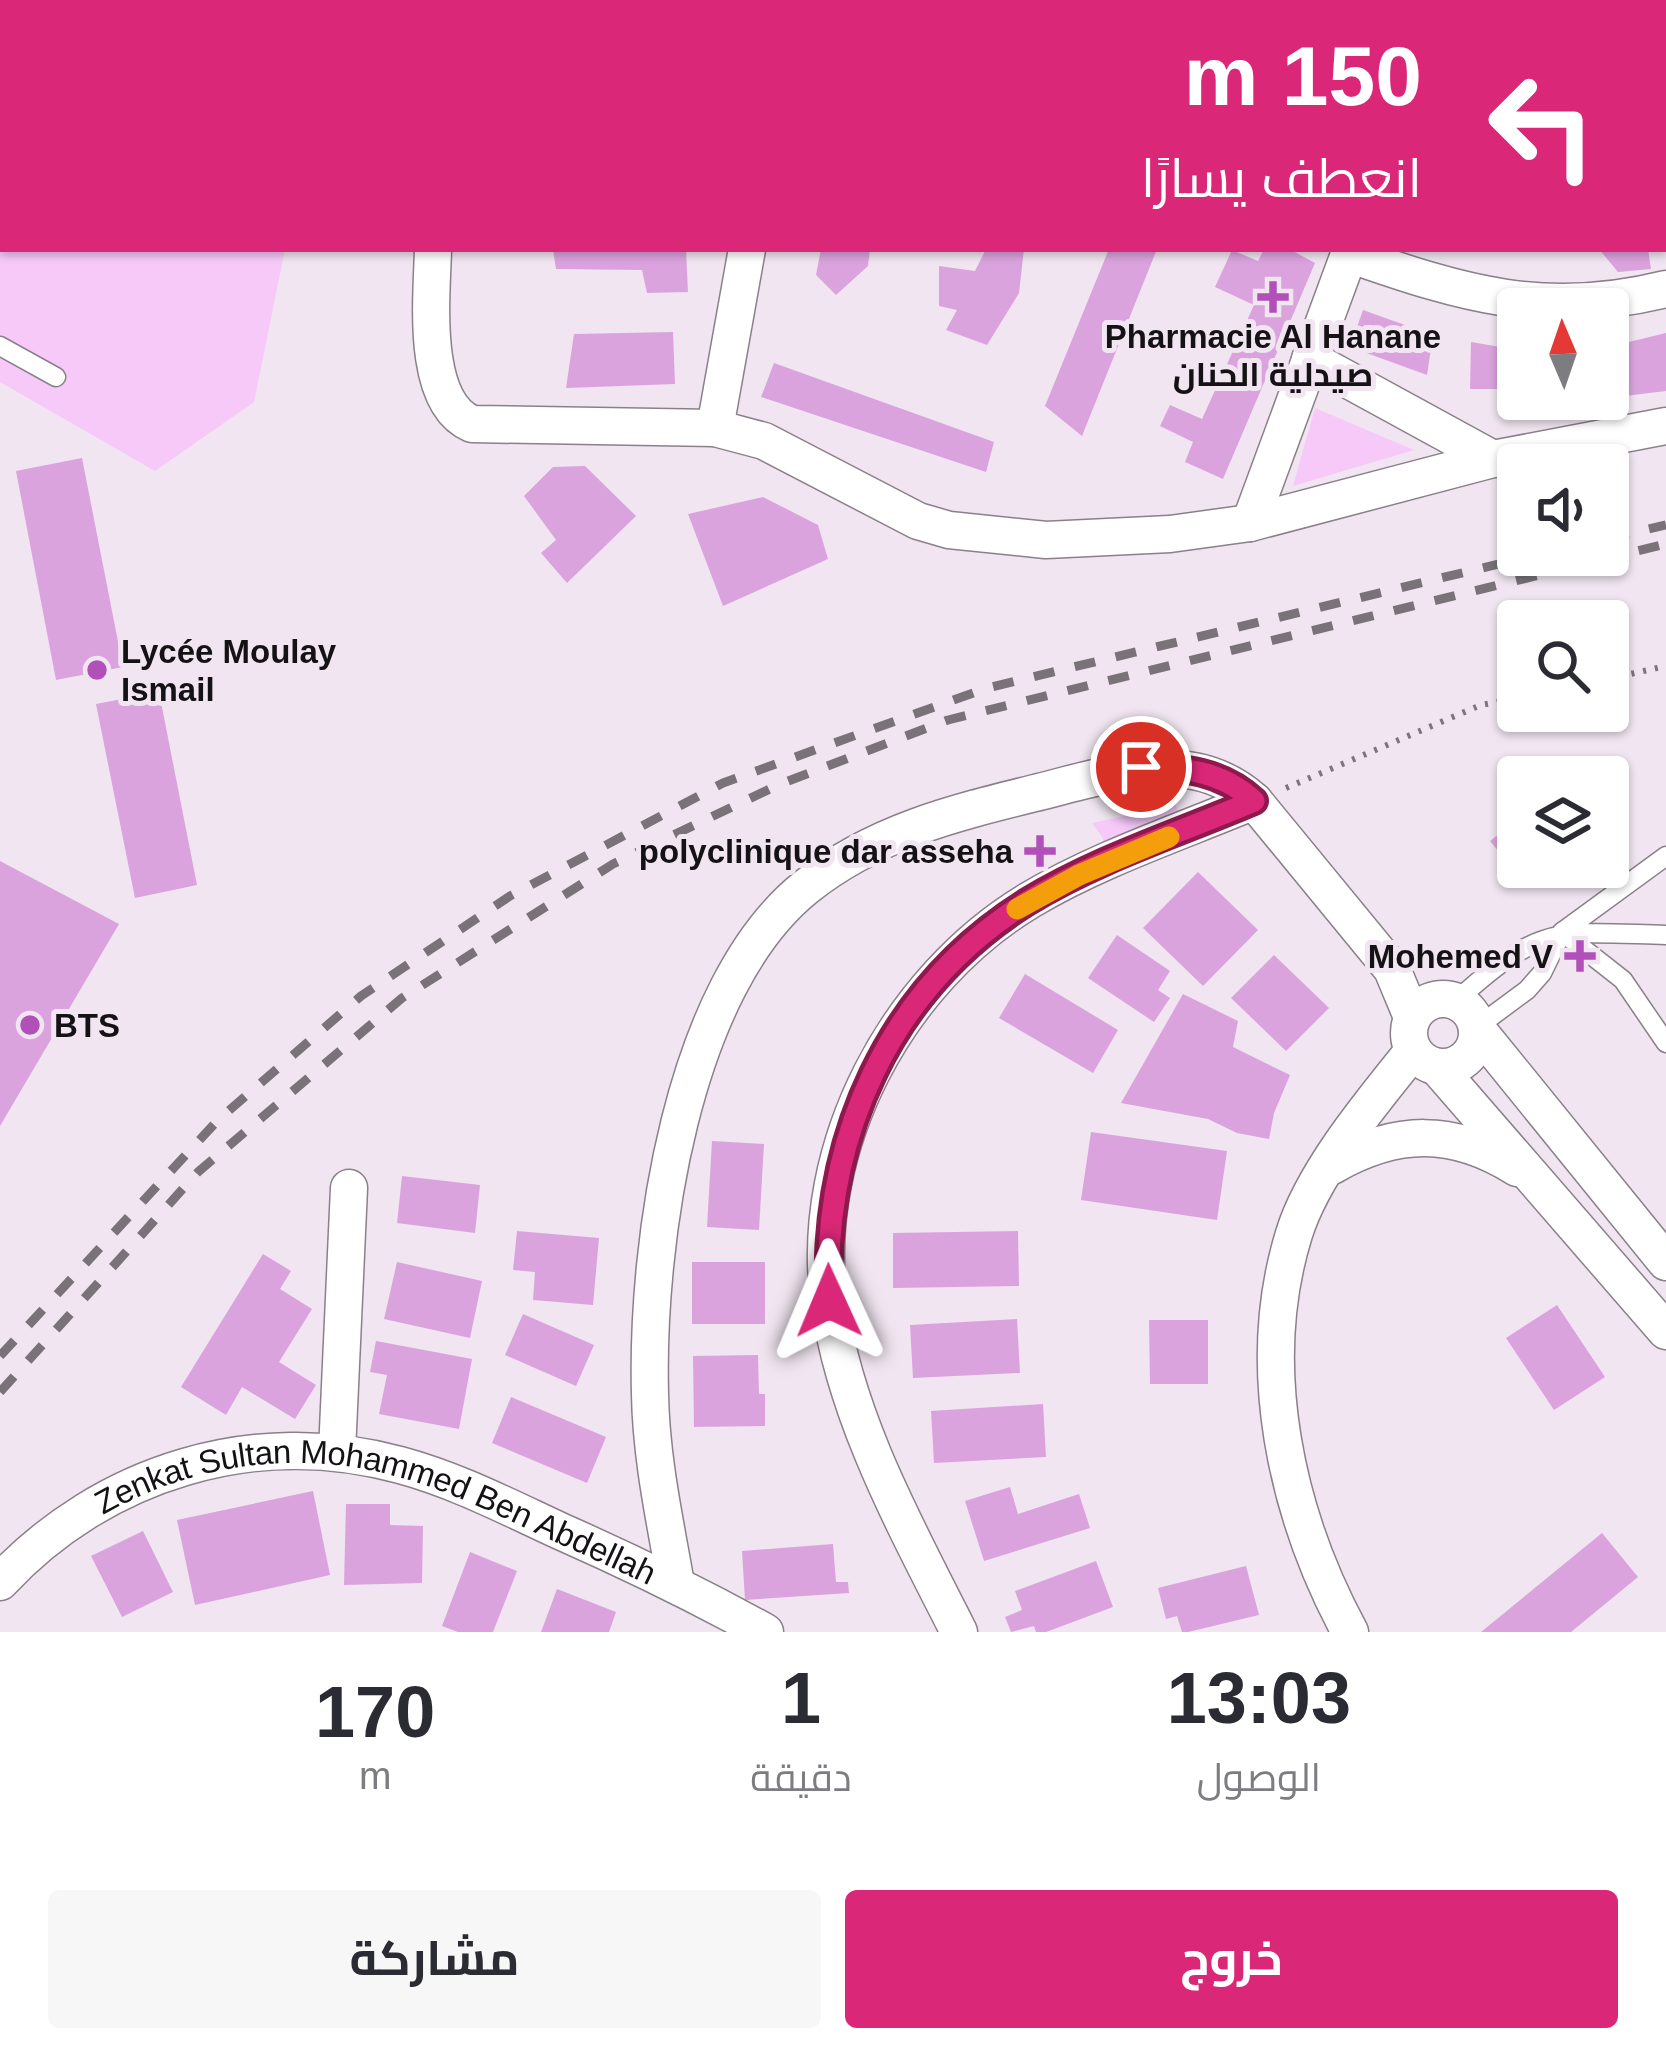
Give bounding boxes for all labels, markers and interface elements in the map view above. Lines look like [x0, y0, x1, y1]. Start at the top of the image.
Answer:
text: 150 m [1184, 29, 1422, 123]
icon: left [1464, 48, 1620, 204]
text: انعطف يسارًا [1141, 148, 1422, 208]
marker: Pharmacie Al Hanane صيدلية الحنان [1260, 284, 1286, 310]
north arrow [1497, 288, 1629, 420]
map controls [1497, 288, 1629, 888]
place label: Pharmacie Al Hanane صيدلية الحنان [1105, 318, 1441, 394]
button: sound [1497, 444, 1629, 576]
button: search [1497, 600, 1629, 732]
place label: Lycée Moulay Ismail [121, 633, 337, 708]
marker: Lycée Moulay Ismail [84, 657, 110, 683]
pin [1090, 716, 1192, 818]
icon: arrive [1108, 734, 1174, 800]
button: layers [1497, 756, 1629, 888]
place label: polyclinique dar asseha [639, 833, 1014, 870]
marker: polyclinique dar asseha [1024, 835, 1056, 867]
place label: Mohemed V [1368, 938, 1553, 975]
marker: Mohemed V [1564, 940, 1596, 972]
place label: BTS [54, 1007, 120, 1044]
marker: BTS [17, 1012, 43, 1038]
position arrow [766, 1238, 892, 1364]
street label: Zenkat Sultan Mohammed Ben Abdellah [88, 1433, 662, 1592]
text: 1 [781, 1658, 821, 1738]
text: 13:03 [1167, 1658, 1351, 1738]
text: 170 [315, 1672, 435, 1752]
text: m [359, 1754, 391, 1797]
text: دقيقة [750, 1756, 852, 1799]
text: الوصول [1197, 1756, 1321, 1799]
button: مشاركة [48, 1890, 821, 2028]
button: خروج [845, 1890, 1618, 2028]

